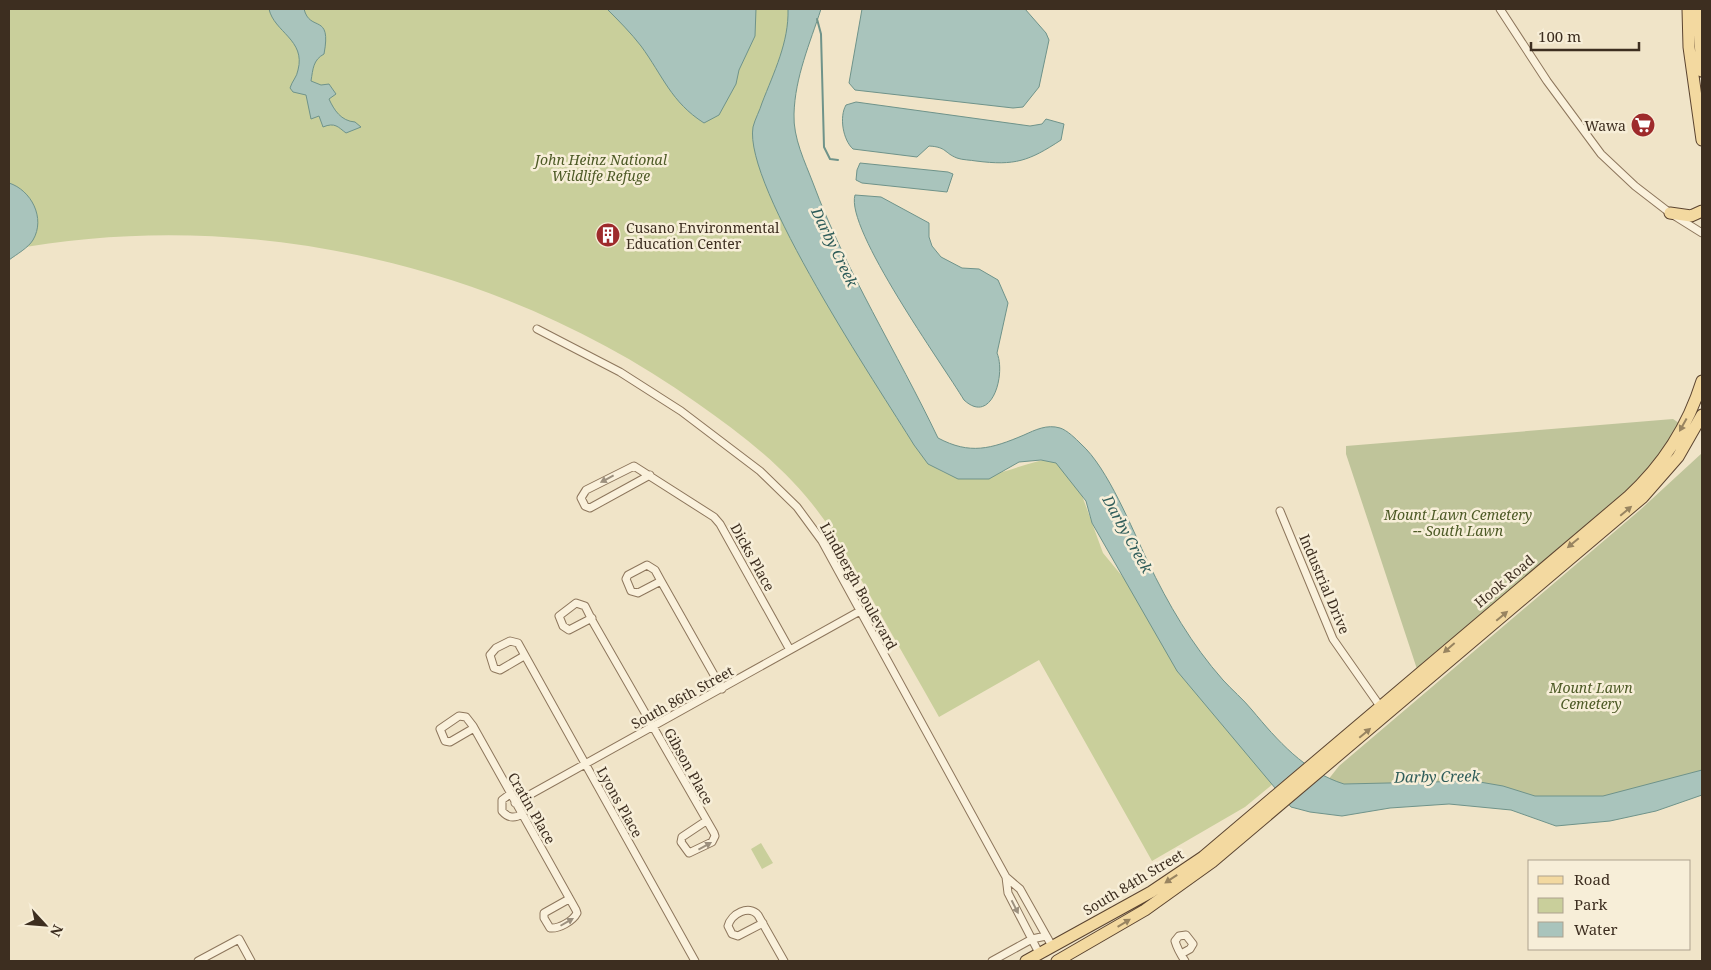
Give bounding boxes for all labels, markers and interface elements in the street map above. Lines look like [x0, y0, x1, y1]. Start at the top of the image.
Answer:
scale bar [1531, 20, 1638, 52]
text: 100 m [1538, 26, 1581, 46]
supermarket icon: Wawa [1630, 112, 1656, 138]
place label: Wawa [1584, 116, 1626, 135]
park label: John Heinz National Wildlife Refuge [532, 150, 668, 185]
water label: Darby Creek [807, 203, 863, 290]
place label: Cusano Environmental Education Center [626, 218, 780, 253]
building icon: Cusano Environmental Education Center [595, 222, 621, 248]
one-way arrow [1679, 418, 1687, 433]
one-way arrow [600, 475, 614, 483]
water label: Darby Creek [1098, 491, 1158, 577]
park label: Mount Lawn Cemetery -- South Lawn [1383, 505, 1532, 540]
one-way arrow [1619, 506, 1632, 517]
street label: Lindbergh Boulevard [816, 519, 902, 653]
street label: Dicks Place [727, 520, 779, 594]
street label: Industrial Drive [1295, 531, 1355, 637]
one-way arrow [1567, 537, 1580, 548]
street label: Hook Road [1470, 550, 1538, 612]
one-way arrow [1495, 611, 1508, 622]
one-way arrow [1443, 642, 1456, 653]
street label: South 86th Street [627, 661, 737, 733]
park label: Mount Lawn Cemetery [1548, 678, 1633, 713]
street label: Gibson Place [660, 724, 718, 808]
one-way arrow [1358, 727, 1371, 738]
street label: Lyons Place [593, 763, 647, 841]
water label: Darby Creek [1393, 765, 1481, 787]
street label: Cratin Place [504, 769, 560, 847]
one-way arrow [698, 842, 712, 850]
street label: South 84th Street [1079, 844, 1187, 920]
legend [1528, 860, 1691, 950]
text: Road [1574, 869, 1610, 889]
one-way arrow [1165, 874, 1178, 884]
text: Park [1574, 894, 1608, 914]
north arrow [20, 900, 70, 950]
one-way arrow [1011, 900, 1019, 914]
one-way arrow [561, 917, 574, 926]
one-way arrow [1117, 918, 1130, 927]
text: Water [1574, 919, 1617, 939]
text: N [46, 922, 68, 940]

